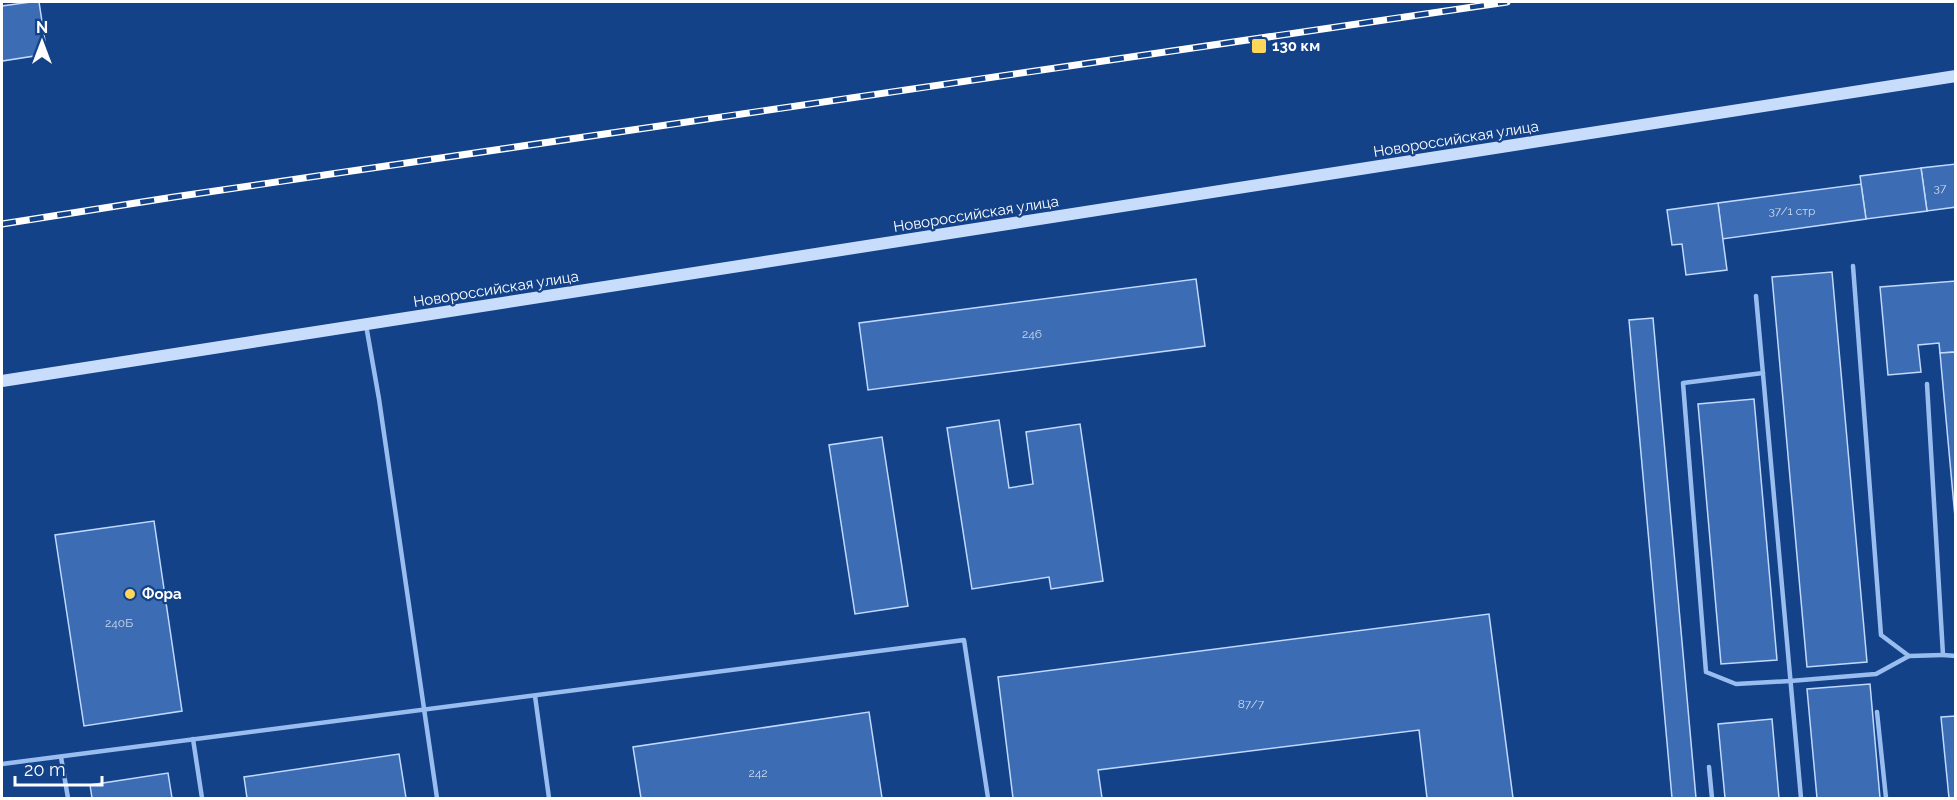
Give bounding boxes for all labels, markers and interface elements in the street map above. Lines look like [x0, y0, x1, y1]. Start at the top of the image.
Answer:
north arrow [12, 12, 72, 72]
text: N [36, 18, 48, 37]
marker: 130 км [1250, 37, 1268, 55]
place label: 130 км [1272, 37, 1320, 55]
street label: Новороссийская улица [1372, 117, 1540, 161]
house number: 37 [1934, 181, 1947, 195]
street label: Новороссийская улица [892, 192, 1060, 236]
house number: 37/1 стр [1769, 204, 1816, 218]
street label: Новороссийская улица [412, 267, 580, 311]
house number: 246 [1022, 327, 1042, 341]
place label: Фора [142, 585, 182, 603]
marker: Фора [123, 587, 137, 601]
house number: 240Б [105, 616, 133, 630]
house number: 87/7 [1238, 697, 1265, 711]
scale bar [15, 749, 102, 787]
text: 20 m [24, 759, 66, 780]
house number: 242 [748, 766, 768, 780]

